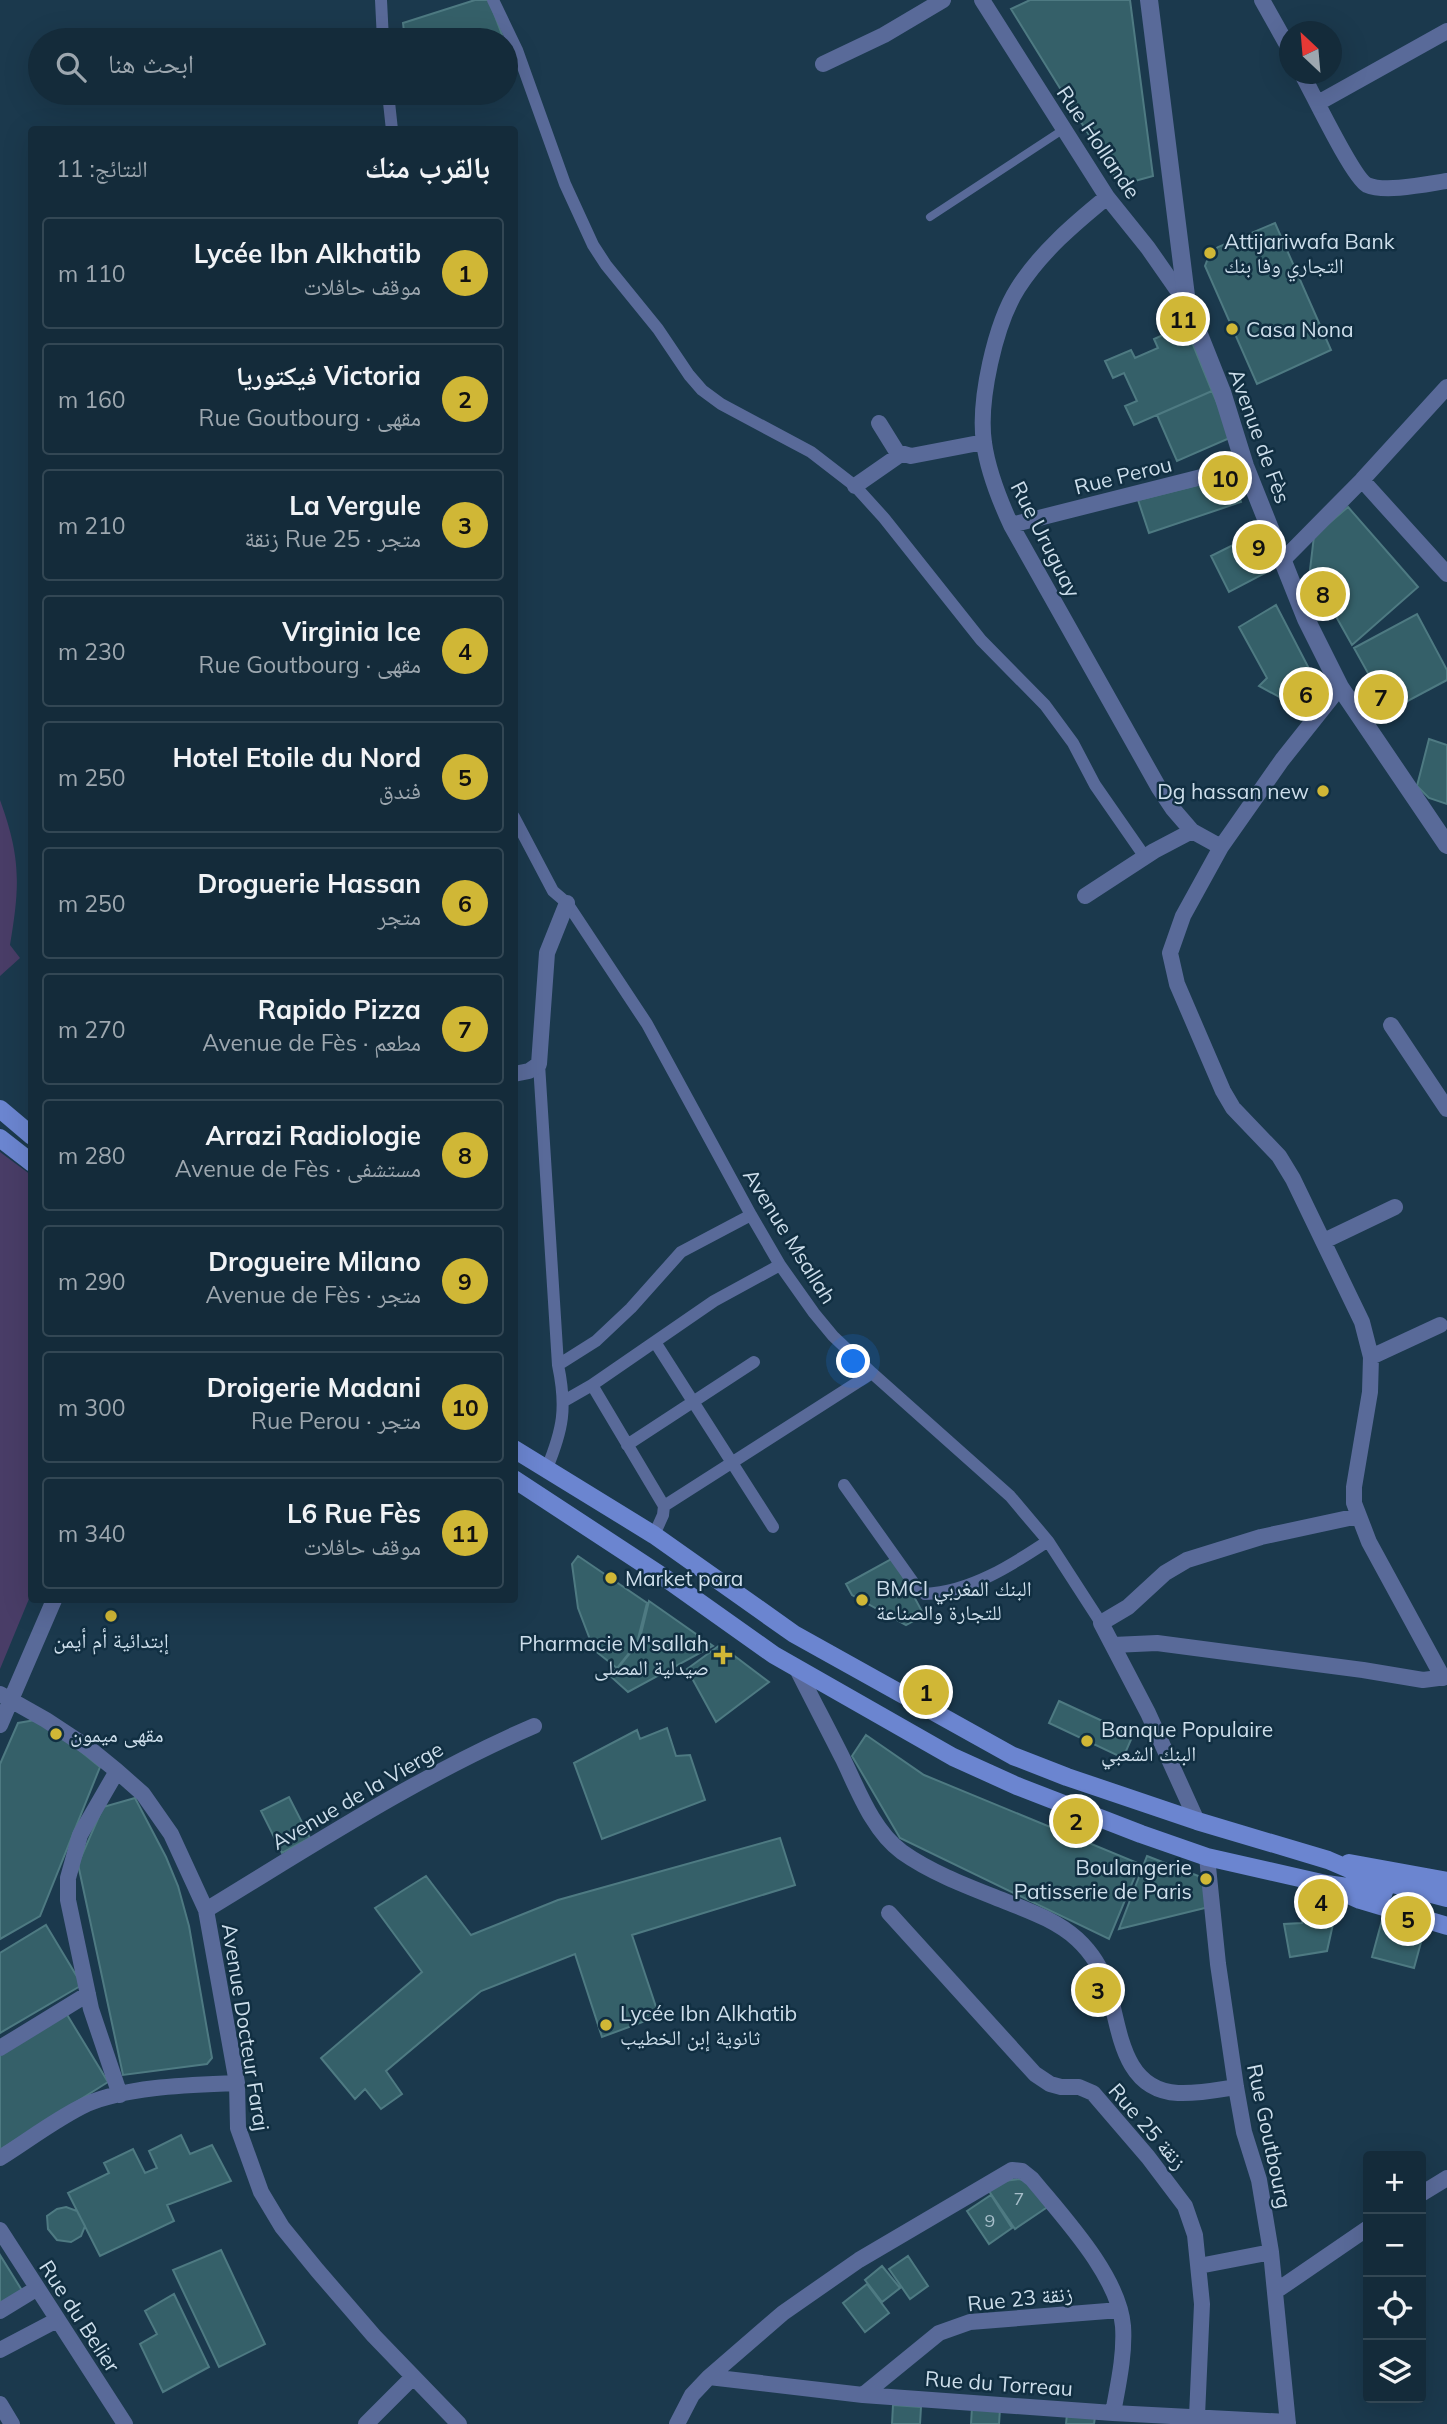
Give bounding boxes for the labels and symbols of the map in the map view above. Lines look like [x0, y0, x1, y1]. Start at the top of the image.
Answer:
north arrow [1279, 21, 1342, 84]
street label: Rue Hollande [1052, 81, 1146, 203]
place label: Attijariwafa Bank التجاري وفا بنك [1224, 228, 1395, 282]
marker: Attijariwafa Bank التجاري وفا بنك [1202, 245, 1218, 261]
pin: 11 [1160, 293, 1206, 345]
place label: Casa Nona [1246, 316, 1354, 342]
marker: Casa Nona [1224, 321, 1240, 337]
street label: Avenue de Fès [1224, 365, 1296, 507]
street label: Rue Perou [1071, 450, 1175, 500]
pin: 10 [1202, 452, 1248, 504]
street label: Rue Uruguay [1006, 476, 1086, 602]
pin: 9 [1236, 521, 1282, 573]
pin: 8 [1300, 568, 1346, 620]
pin: 6 [1283, 668, 1329, 720]
pin: 7 [1358, 671, 1404, 723]
place label: Dg hassan new [1157, 778, 1309, 804]
marker: Dg hassan new [1315, 783, 1331, 799]
street label: Avenue Msallah [738, 1164, 842, 1308]
your location [836, 1344, 870, 1378]
place label: Market para [625, 1565, 743, 1591]
marker: Market para [603, 1570, 619, 1586]
place label: BMCI البنك المغربي للتجارة والصناعة [876, 1575, 1032, 1625]
marker: BMCI البنك المغربي للتجارة والصناعة [854, 1592, 870, 1608]
marker: إبتدائية أم أيمن [103, 1608, 119, 1624]
place label: إبتدائية أم أيمن [53, 1627, 169, 1655]
place label: Pharmacie M'sallah صيدلية المصلى [519, 1630, 709, 1681]
marker: Pharmacie M'sallah صيدلية المصلى [715, 1647, 731, 1663]
pin: 1 [903, 1666, 949, 1718]
place label: Banque Populaire البنك الشعبي [1101, 1716, 1273, 1770]
place label: مقهى ميمون [70, 1721, 164, 1748]
marker: مقهى ميمون [48, 1726, 64, 1742]
marker: Banque Populaire البنك الشعبي [1079, 1733, 1095, 1749]
street label: Avenue de la Vierge [267, 1735, 447, 1855]
pin: 2 [1053, 1795, 1099, 1847]
place label: Boulangerie Patisserie de Paris [1014, 1854, 1192, 1904]
marker: Boulangerie Patisserie de Paris [1198, 1871, 1214, 1887]
pin: 4 [1298, 1876, 1344, 1928]
pin: 5 [1385, 1893, 1431, 1945]
street label: Avenue Docteur Faraj [217, 1921, 275, 2133]
pin: 3 [1075, 1964, 1121, 2016]
place label: Lycée Ibn Alkhatib ثانوية إبن الخطيب [620, 2000, 797, 2052]
marker: Lycée Ibn Alkhatib ثانوية إبن الخطيب [598, 2017, 614, 2033]
street label: Rue Goutbourg [1242, 2061, 1298, 2211]
street label: Rue 25 زنقة [1103, 2078, 1193, 2174]
house number: 7 [1014, 2187, 1024, 2210]
house number: 9 [985, 2209, 995, 2232]
street label: Rue du Belier [34, 2255, 126, 2377]
street label: Rue 23 زنقة [966, 2280, 1074, 2316]
street label: Rue du Torreau [924, 2365, 1074, 2401]

